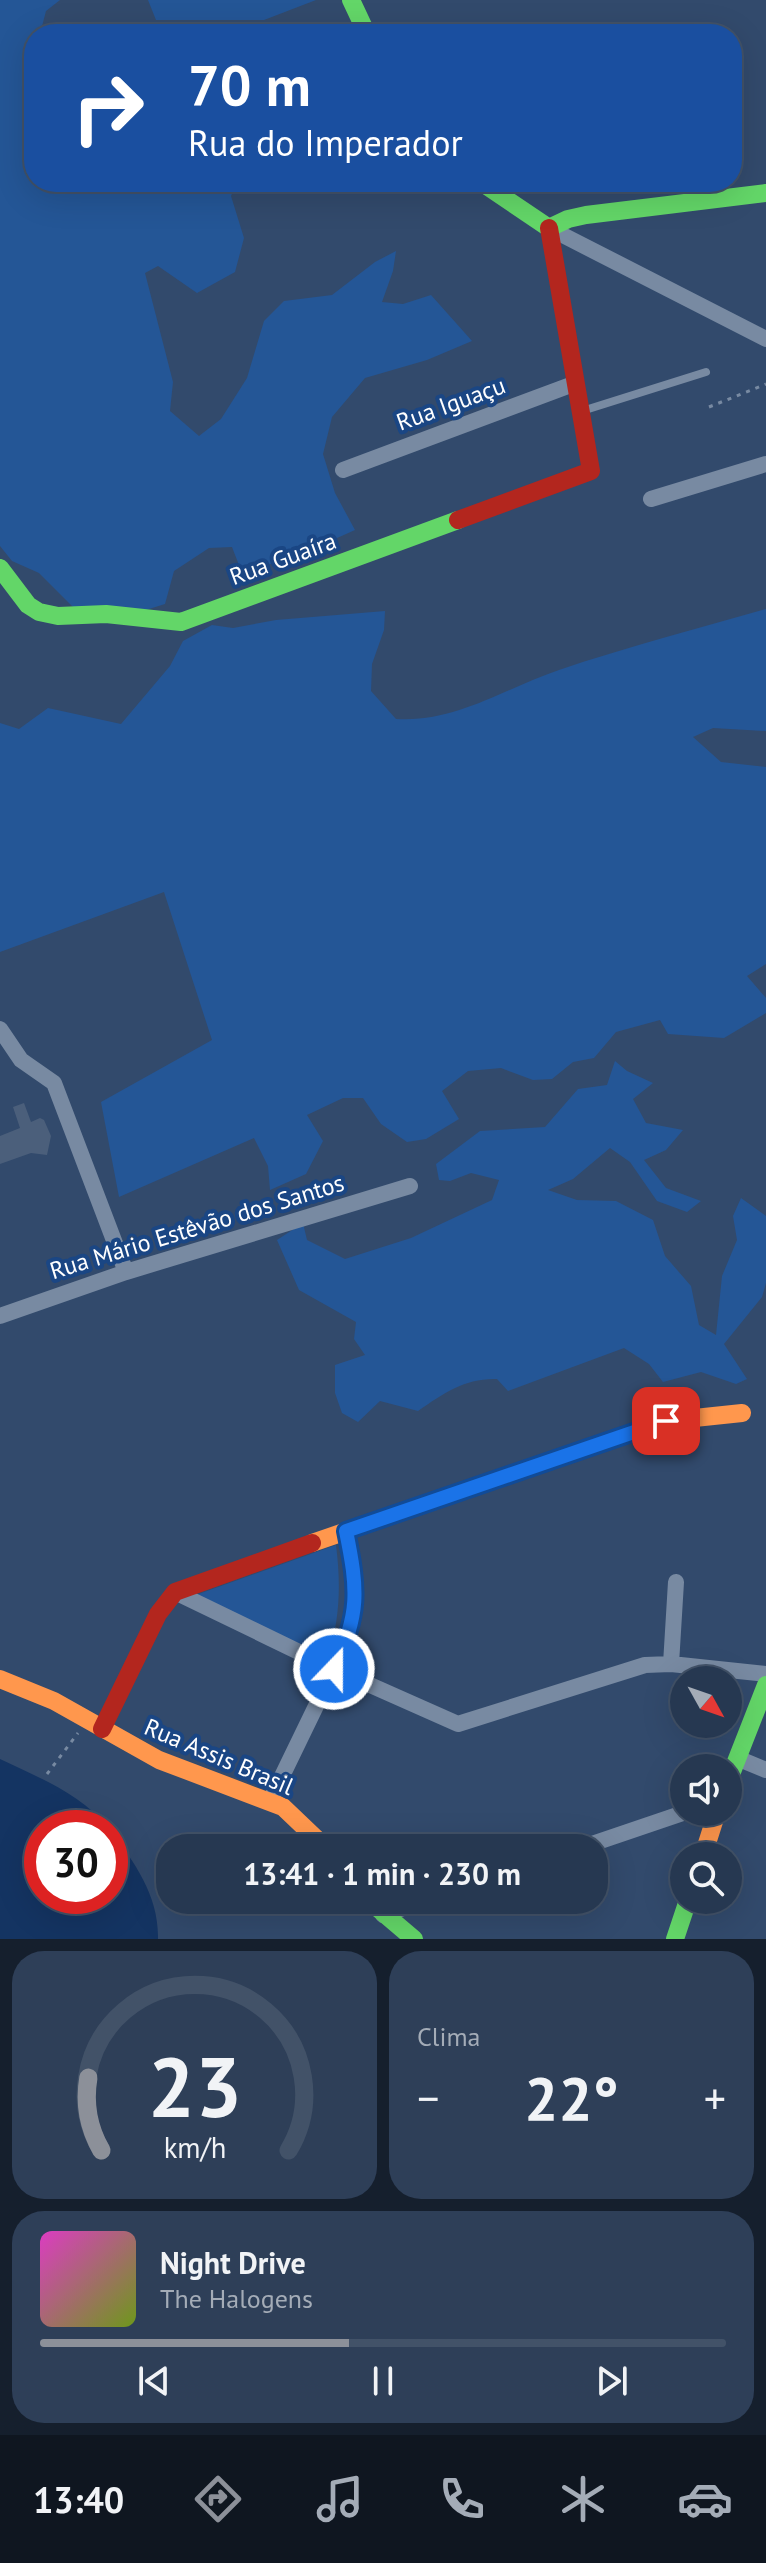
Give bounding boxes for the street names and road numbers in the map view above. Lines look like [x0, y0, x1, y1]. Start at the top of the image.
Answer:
street label: Rua Iguaçu [392, 370, 510, 438]
street label: Rua Guaíra [225, 525, 340, 592]
street label: Rua Mário Estêvão dos Santos [46, 1167, 348, 1286]
street label: Rua Assis Brasil [140, 1711, 299, 1802]

